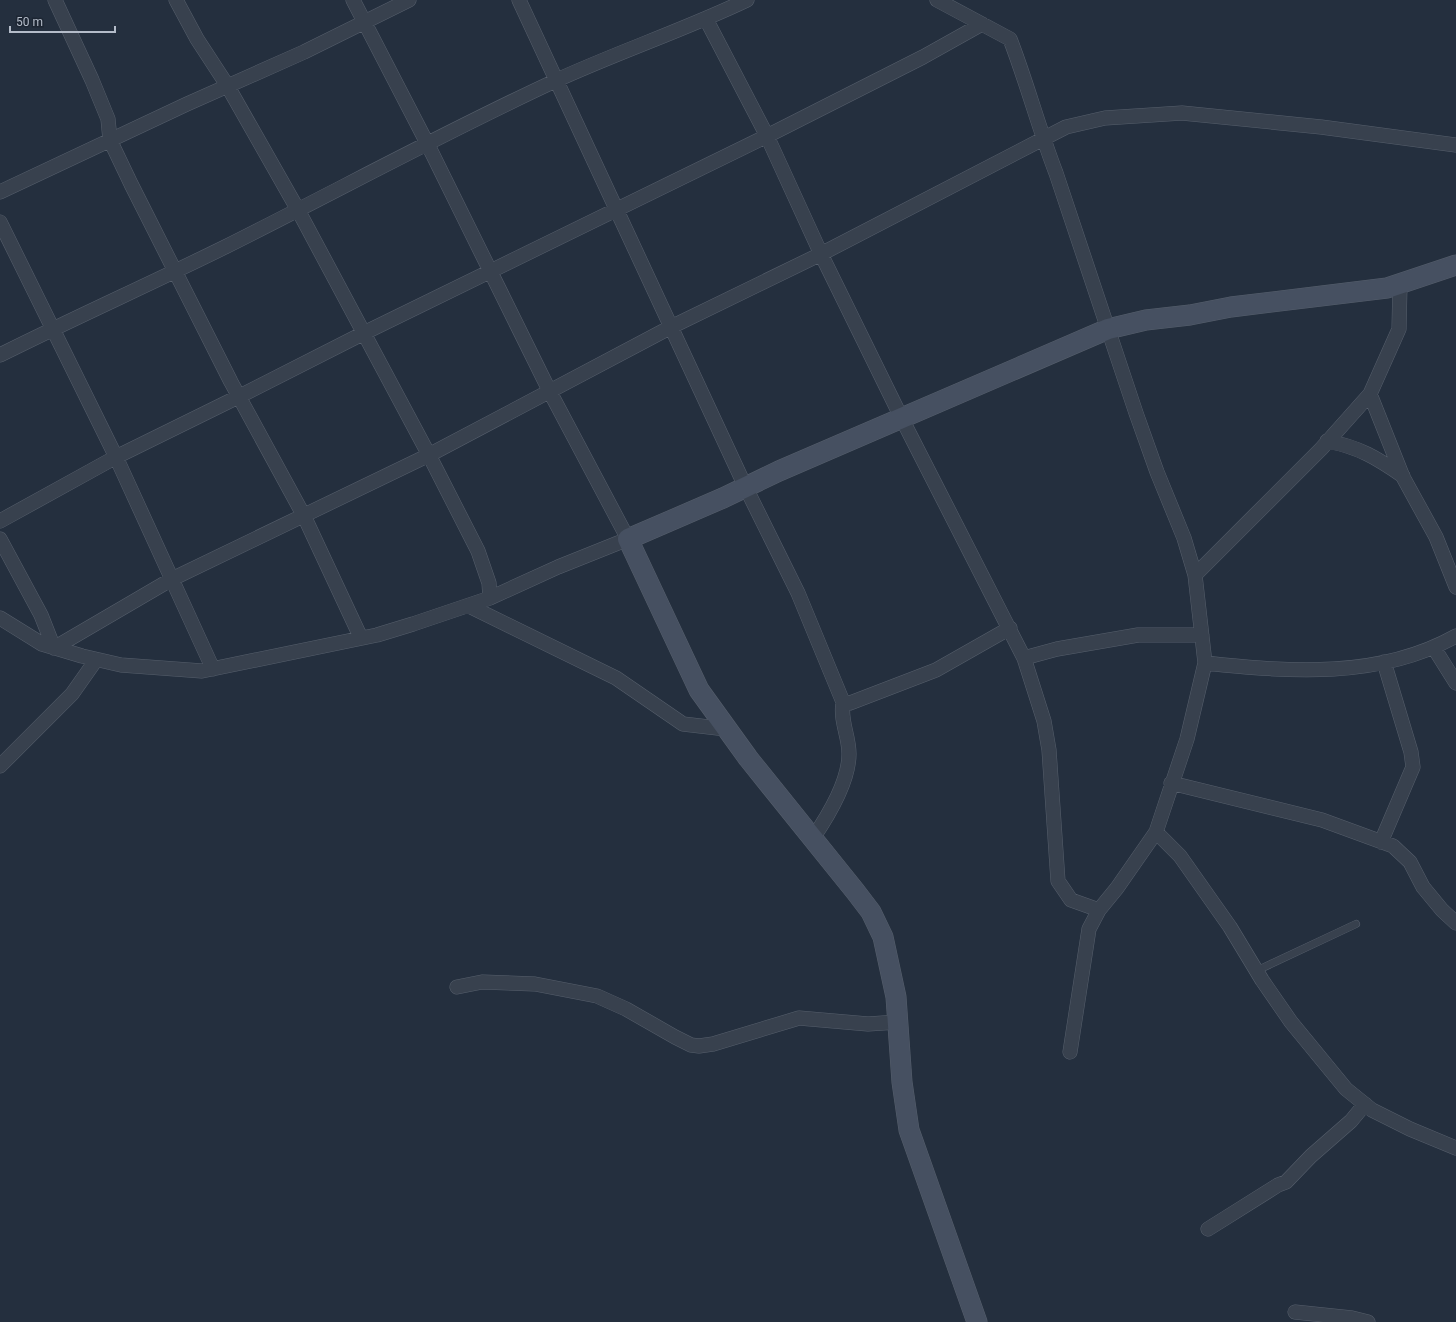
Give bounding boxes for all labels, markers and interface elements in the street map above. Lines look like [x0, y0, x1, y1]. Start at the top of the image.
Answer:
scale bar [10, 8, 115, 34]
text: 50 m [16, 15, 43, 29]

